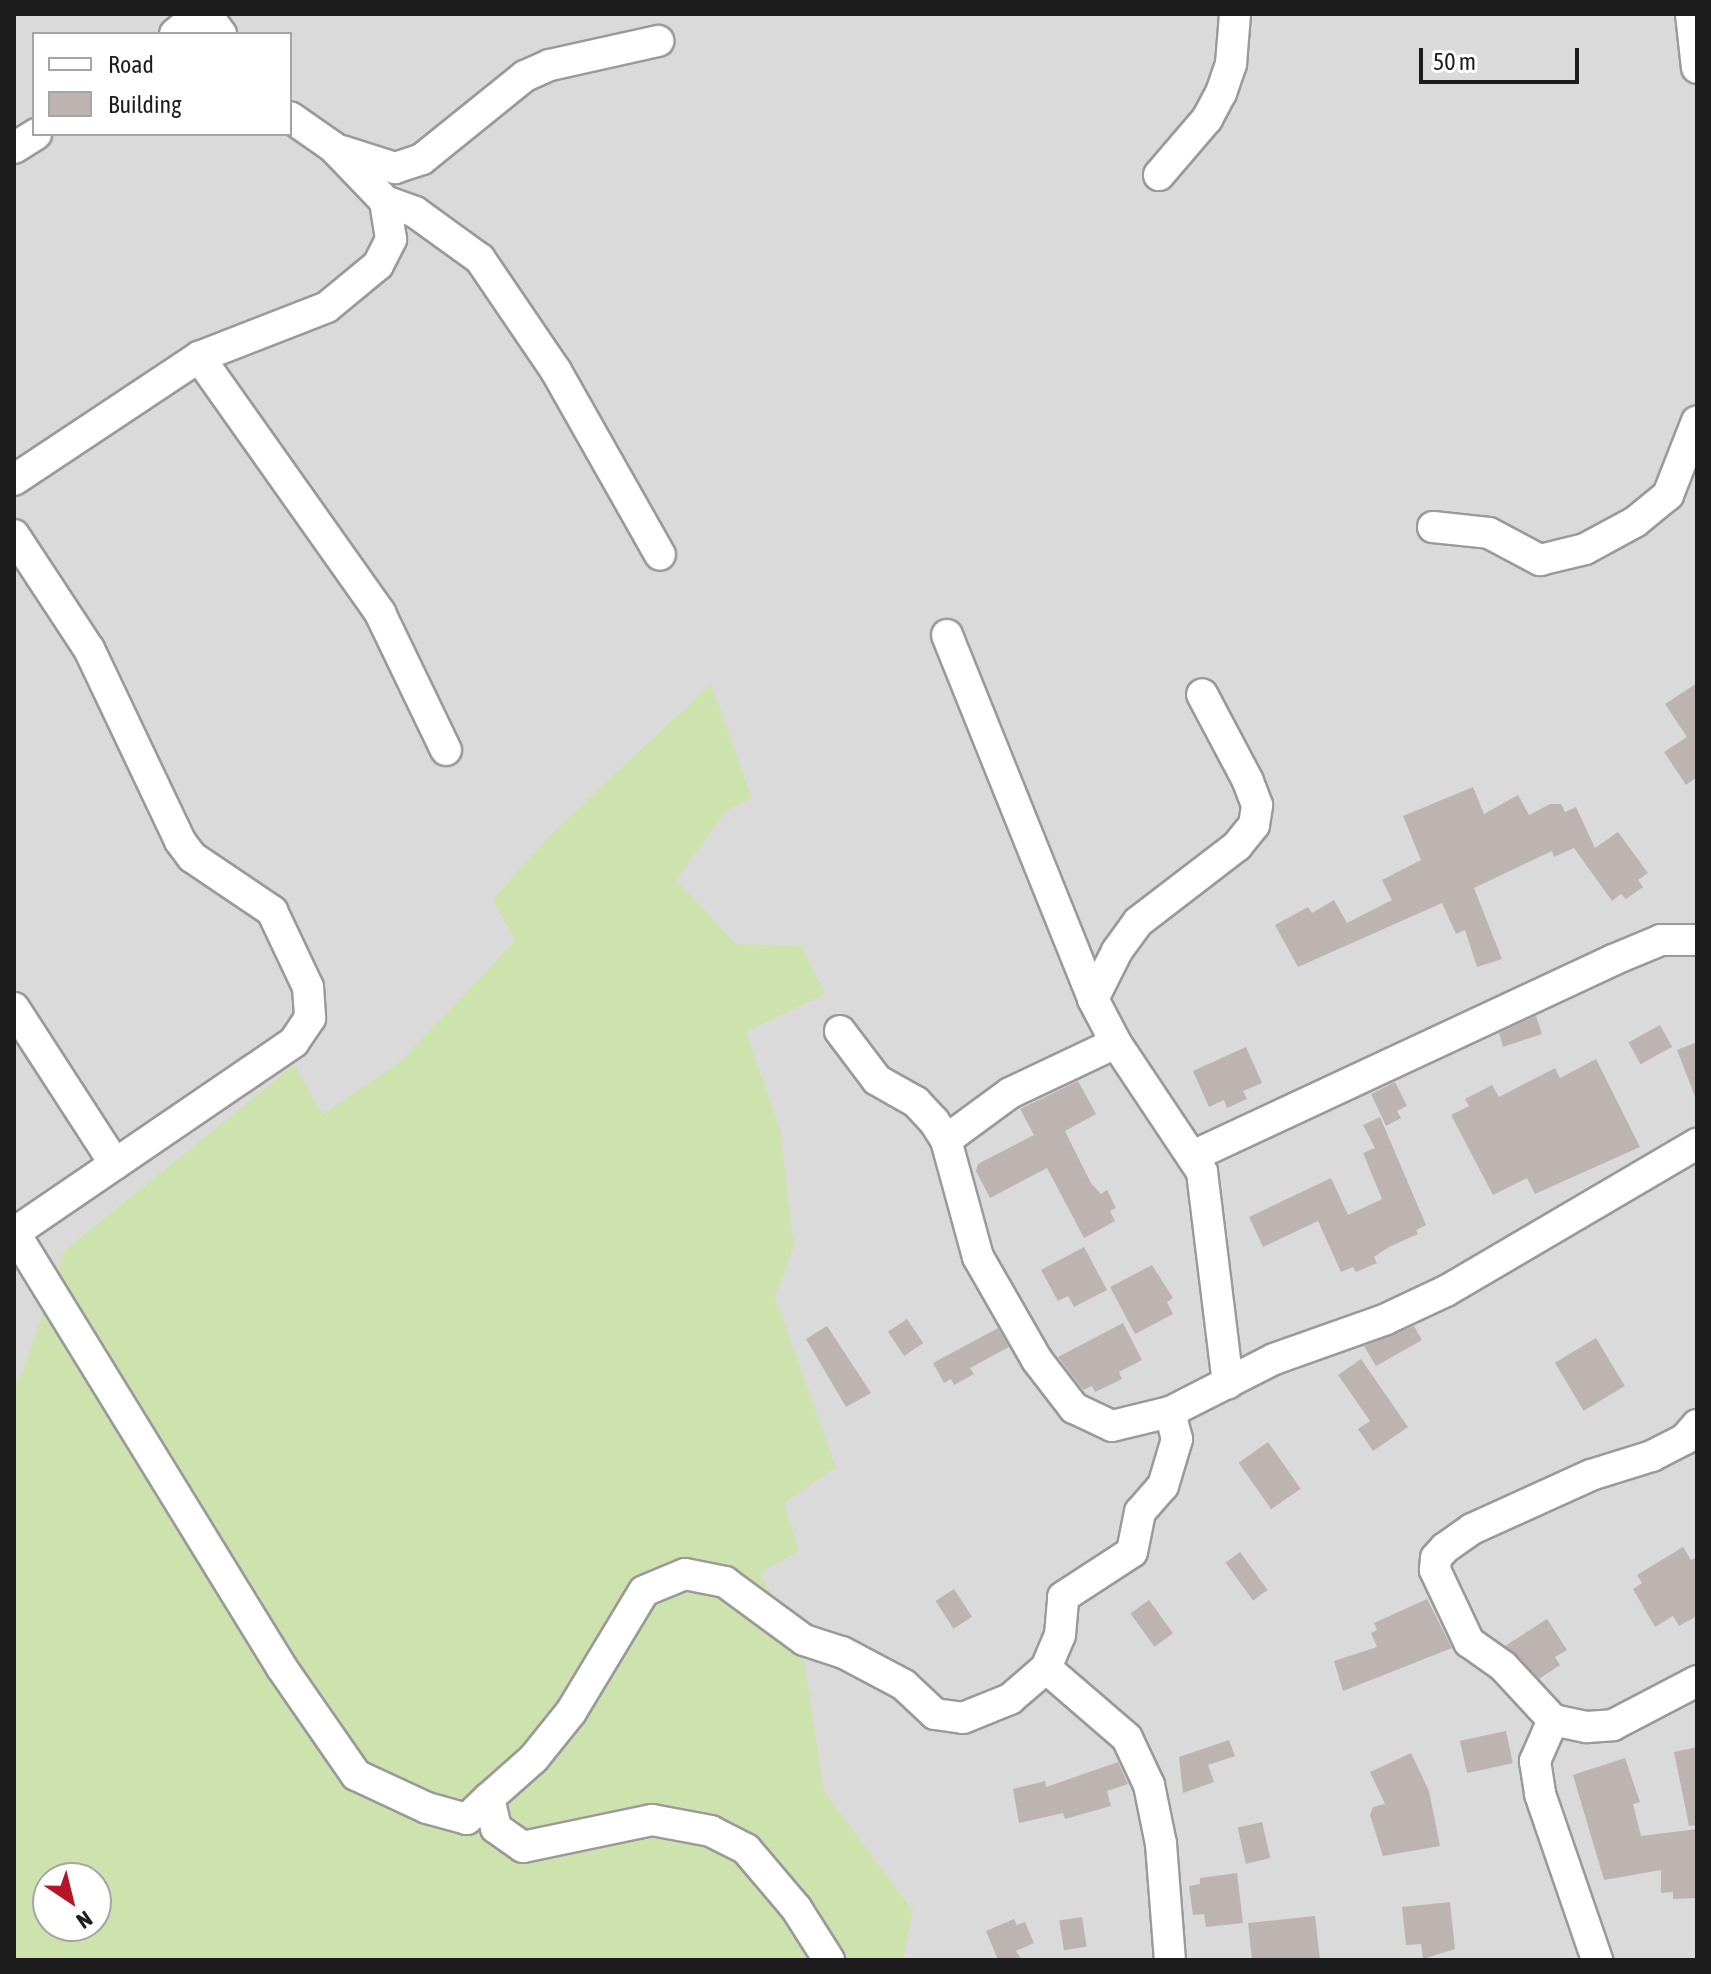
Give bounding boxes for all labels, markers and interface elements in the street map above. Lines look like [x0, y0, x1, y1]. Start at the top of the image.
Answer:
legend [32, 32, 292, 136]
scale bar [1423, 32, 1583, 82]
text: 50 m [1433, 48, 1476, 75]
text: Road [108, 51, 154, 78]
text: Building [108, 91, 181, 118]
north arrow [32, 1862, 112, 1942]
text: N [72, 1906, 97, 1934]

